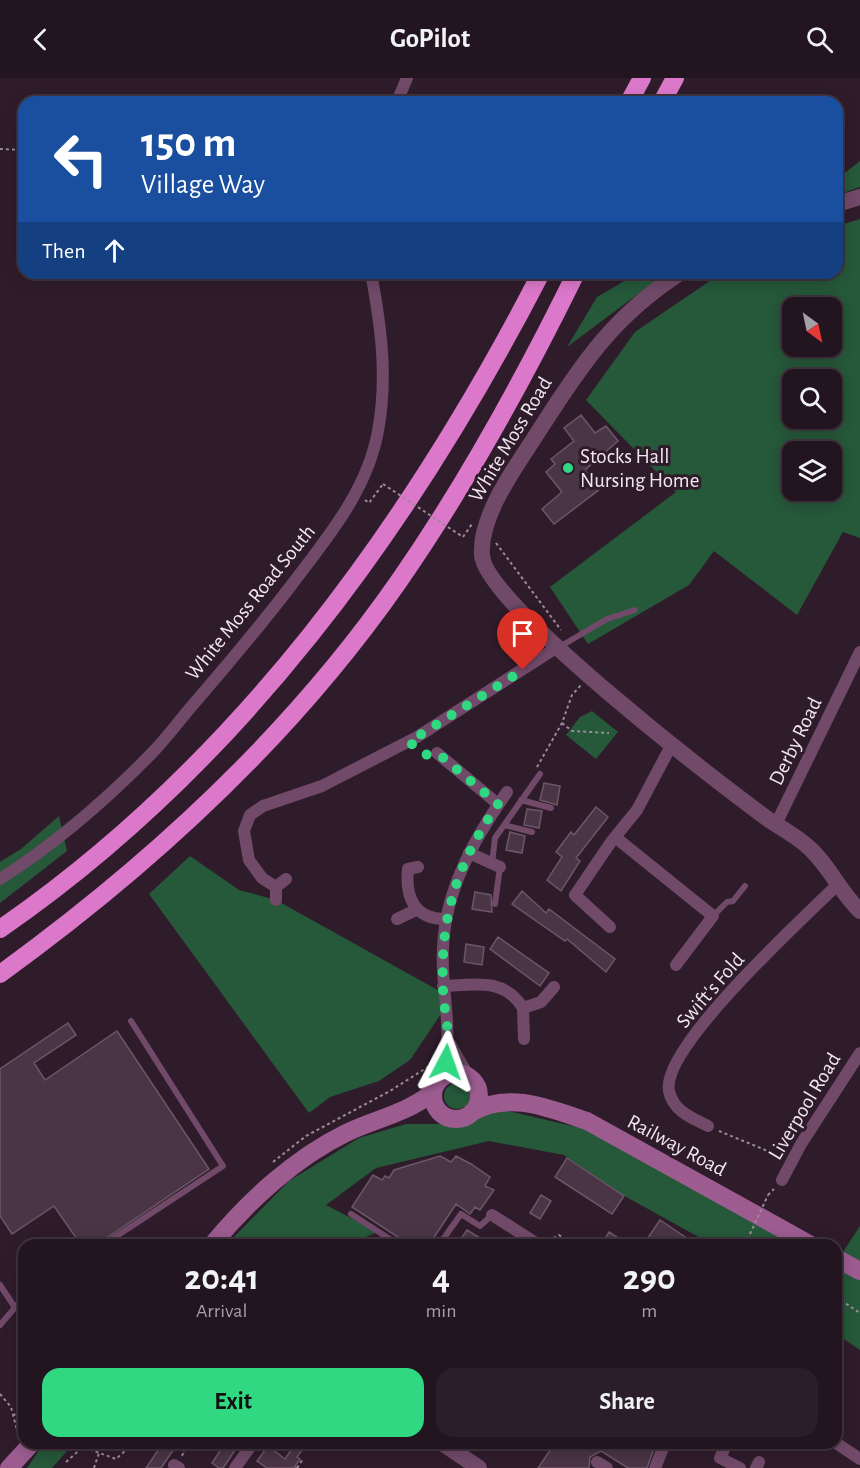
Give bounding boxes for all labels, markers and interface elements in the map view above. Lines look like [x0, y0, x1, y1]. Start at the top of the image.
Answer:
icon: back [24, 23, 57, 56]
icon: search [803, 23, 836, 56]
text: GoPilot [390, 25, 470, 52]
icon: left [42, 120, 120, 198]
text: 150 m [141, 122, 236, 164]
text: Village Way [141, 171, 265, 198]
icon: ahead [98, 234, 131, 267]
text: Then [42, 240, 86, 262]
north arrow [782, 297, 842, 357]
map controls [782, 297, 842, 501]
button: search [782, 369, 842, 429]
street label: White Moss Road [465, 373, 556, 505]
button: layers [782, 441, 842, 501]
place label: Stocks Hall Nursing Home [580, 446, 699, 491]
marker: Stocks Hall Nursing Home [561, 461, 575, 475]
street label: White Moss Road South [182, 521, 319, 684]
pin [497, 608, 548, 670]
icon: arrive [506, 617, 539, 650]
street label: Derby Road [765, 694, 826, 788]
street label: Swift's Fold [672, 949, 749, 1032]
position arrow [414, 1030, 478, 1094]
street label: Liverpool Road [764, 1049, 845, 1163]
street label: Railway Road [624, 1111, 730, 1180]
text: 20:41 [184, 1260, 259, 1296]
text: 4 [432, 1260, 450, 1296]
text: 290 [623, 1260, 676, 1296]
text: Arrival [196, 1301, 247, 1321]
text: min [425, 1301, 457, 1321]
text: m [641, 1301, 657, 1321]
button: Exit [42, 1368, 424, 1437]
button: Share [436, 1368, 818, 1437]

